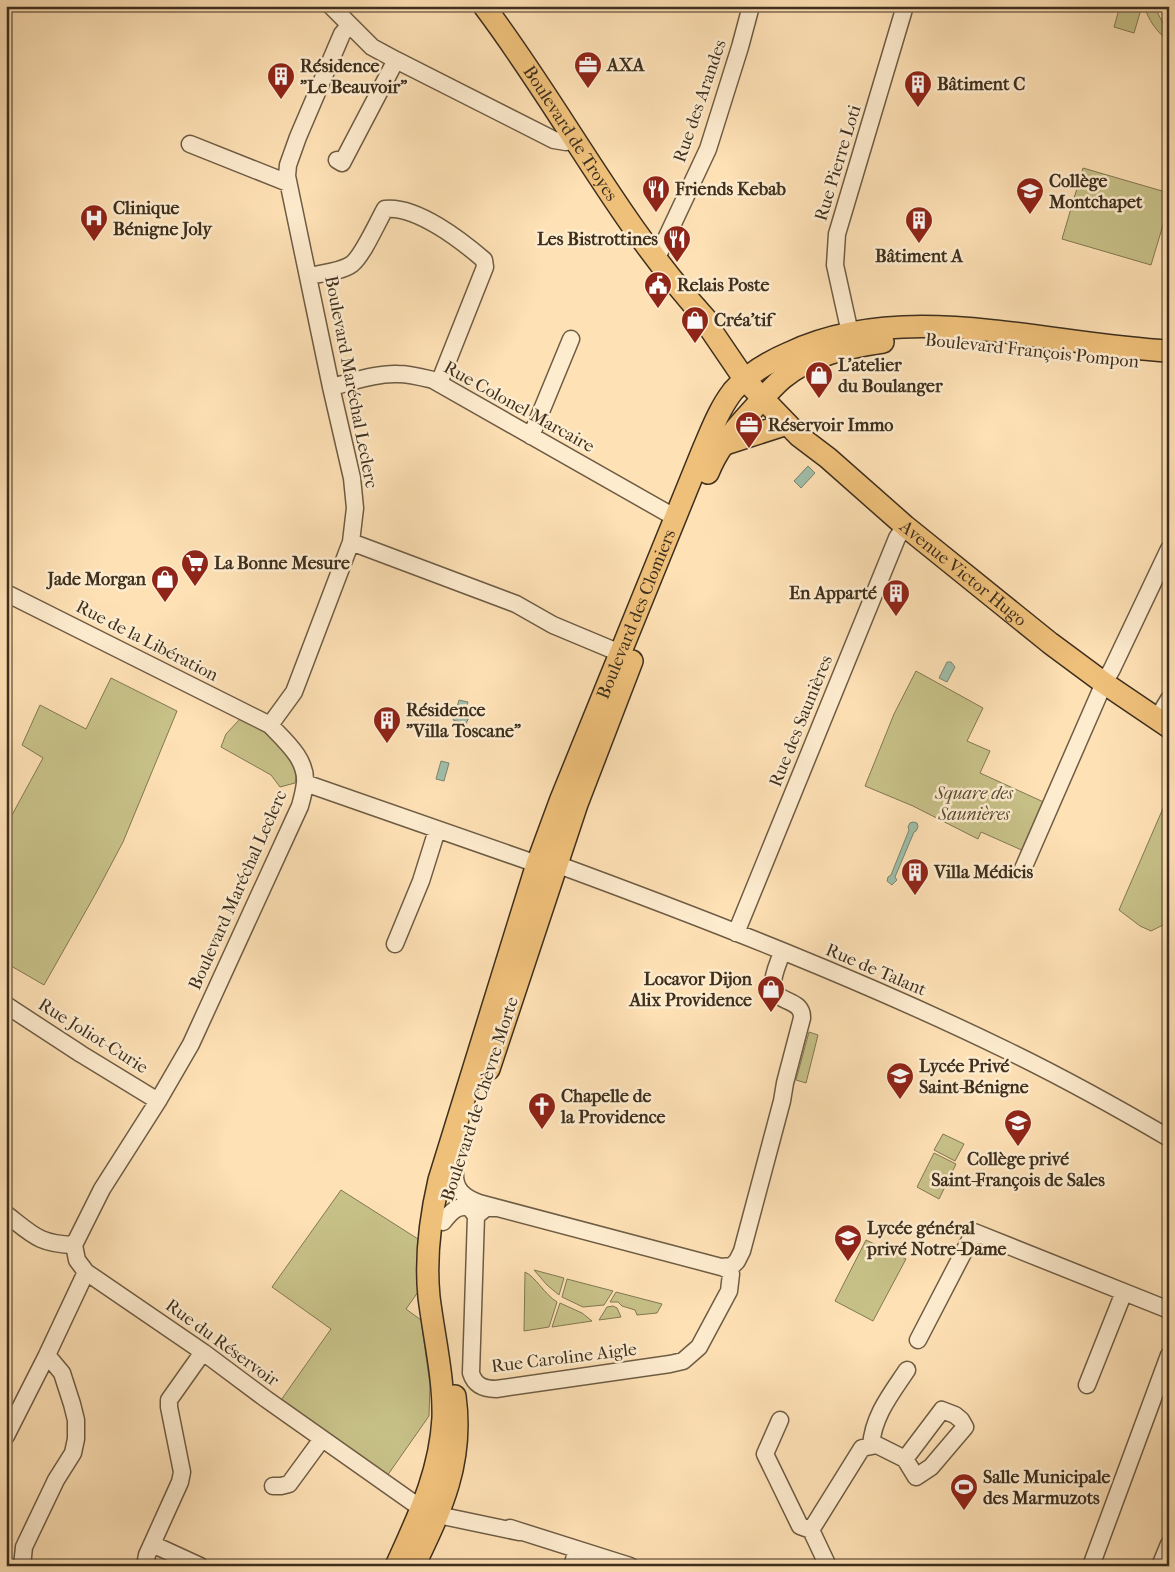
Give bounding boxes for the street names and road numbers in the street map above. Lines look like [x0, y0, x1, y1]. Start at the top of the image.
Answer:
street label: Rue des Arandes [669, 37, 731, 165]
street label: Boulevard de Troyes [519, 62, 623, 205]
street label: Rue Pierre Loti [810, 102, 866, 224]
street label: Boulevard Maréchal Leclerc [320, 274, 382, 490]
street label: Boulevard François Pompon [924, 329, 1141, 373]
street label: Rue Colonel Marcaire [440, 357, 598, 457]
street label: Avenue Victor Hugo [895, 515, 1031, 630]
street label: Boulevard des Clomiers [592, 526, 680, 702]
street label: Rue de la Libération [72, 596, 222, 686]
street label: Rue des Saunières [765, 652, 837, 790]
street label: Boulevard Maréchal Leclerc [184, 787, 292, 993]
street label: Rue de Talant [823, 939, 930, 1001]
street label: Rue Joliot-Curie [34, 994, 152, 1078]
street label: Boulevard de Chèvre Morte [437, 994, 523, 1204]
street label: Rue du Réservoir [161, 1295, 283, 1391]
street label: Rue Caroline Aigle [490, 1339, 638, 1377]

